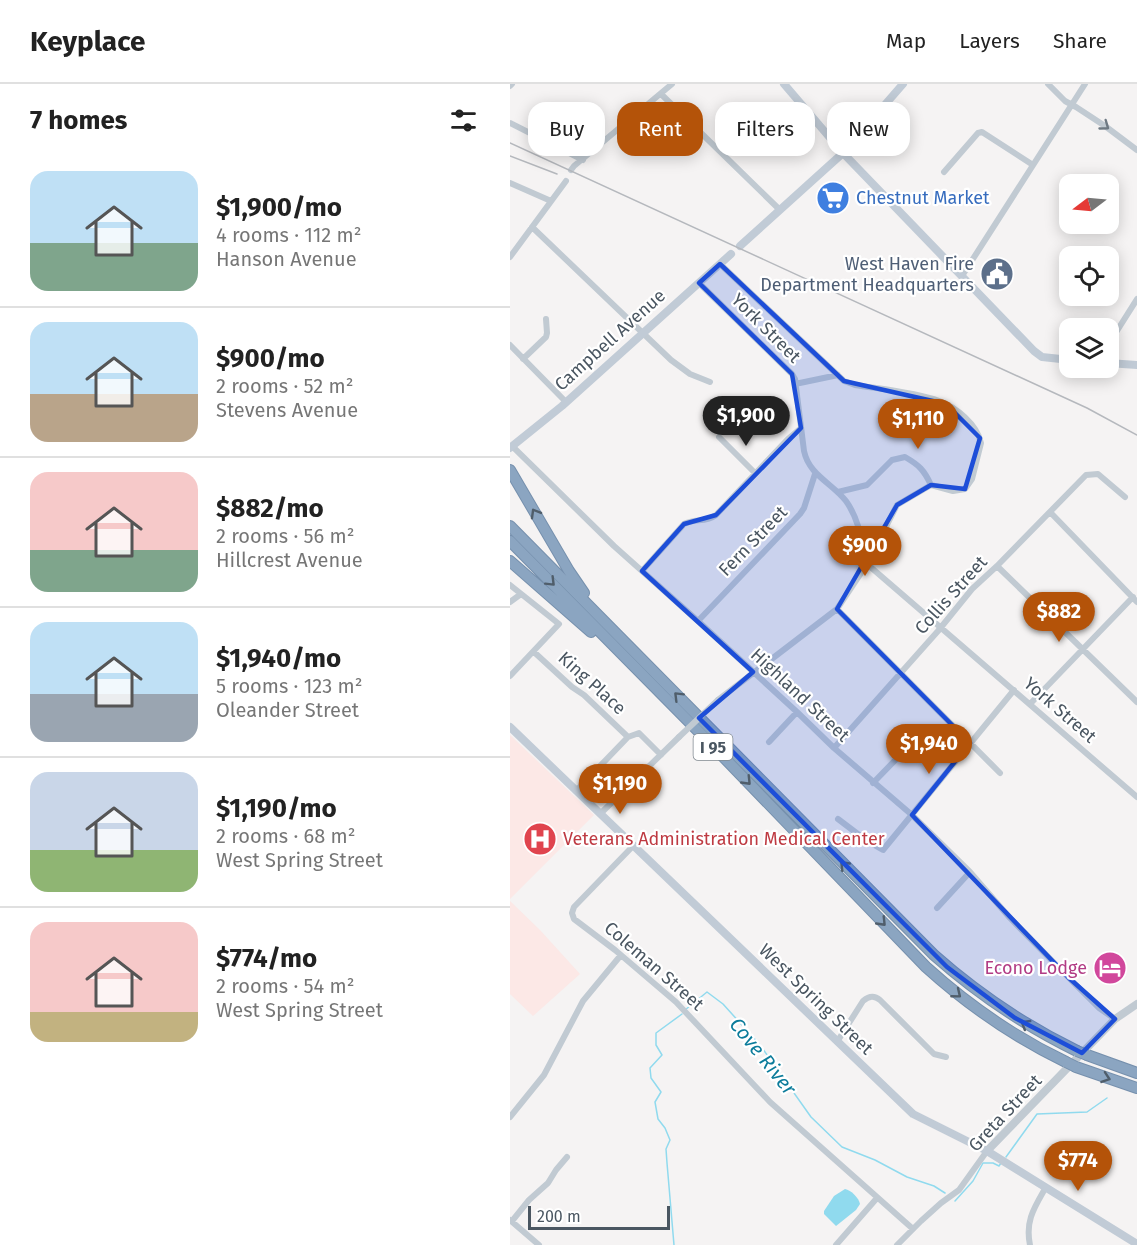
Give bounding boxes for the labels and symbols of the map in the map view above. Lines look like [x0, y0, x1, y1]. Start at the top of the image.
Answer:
one-way arrow [1098, 119, 1109, 130]
north arrow [1059, 174, 1119, 234]
supermarket icon: Chestnut Market [815, 180, 851, 216]
place label: Chestnut Market [856, 187, 990, 209]
place label: West Haven Fire Department Headquarters [760, 253, 974, 296]
public building icon: West Haven Fire Department Headquarters [979, 256, 1015, 292]
street label: Campbell Avenue [550, 285, 670, 395]
street label: York Street [727, 289, 806, 368]
pin: $1,900 [697, 396, 795, 447]
pin: $1,110 [869, 399, 967, 450]
street label: Fern Street [714, 501, 792, 581]
one-way arrow [531, 509, 542, 519]
pin: $900 [829, 526, 901, 577]
street label: Collis Street [910, 551, 992, 639]
one-way arrow [544, 576, 555, 586]
pin: $882 [1023, 592, 1095, 643]
street label: Highland Street [746, 644, 854, 747]
street label: King Place [554, 647, 630, 719]
street label: York Street [1019, 672, 1101, 748]
one-way arrow [674, 692, 684, 703]
pin: $1,940 [880, 724, 978, 775]
road number: I 95 [694, 734, 732, 760]
pin: $1,190 [571, 764, 669, 815]
one-way arrow [739, 774, 750, 785]
hospital icon: Veterans Administration Medical Center [522, 821, 558, 857]
place label: Veterans Administration Medical Center [563, 828, 885, 850]
one-way arrow [840, 861, 851, 871]
one-way arrow [874, 915, 885, 926]
street label: Coleman Street [600, 917, 709, 1015]
street label: West Spring Street [754, 939, 878, 1059]
hotel icon: Econo Lodge [1092, 950, 1128, 986]
place label: Econo Lodge [984, 957, 1087, 979]
one-way arrow [951, 987, 962, 998]
water label: Cove River [725, 1013, 802, 1101]
one-way arrow [1021, 1020, 1032, 1031]
street label: Greta Street [964, 1070, 1047, 1156]
one-way arrow [1100, 1071, 1111, 1083]
pin: $774 [1042, 1141, 1114, 1192]
scale bar [528, 1203, 670, 1230]

